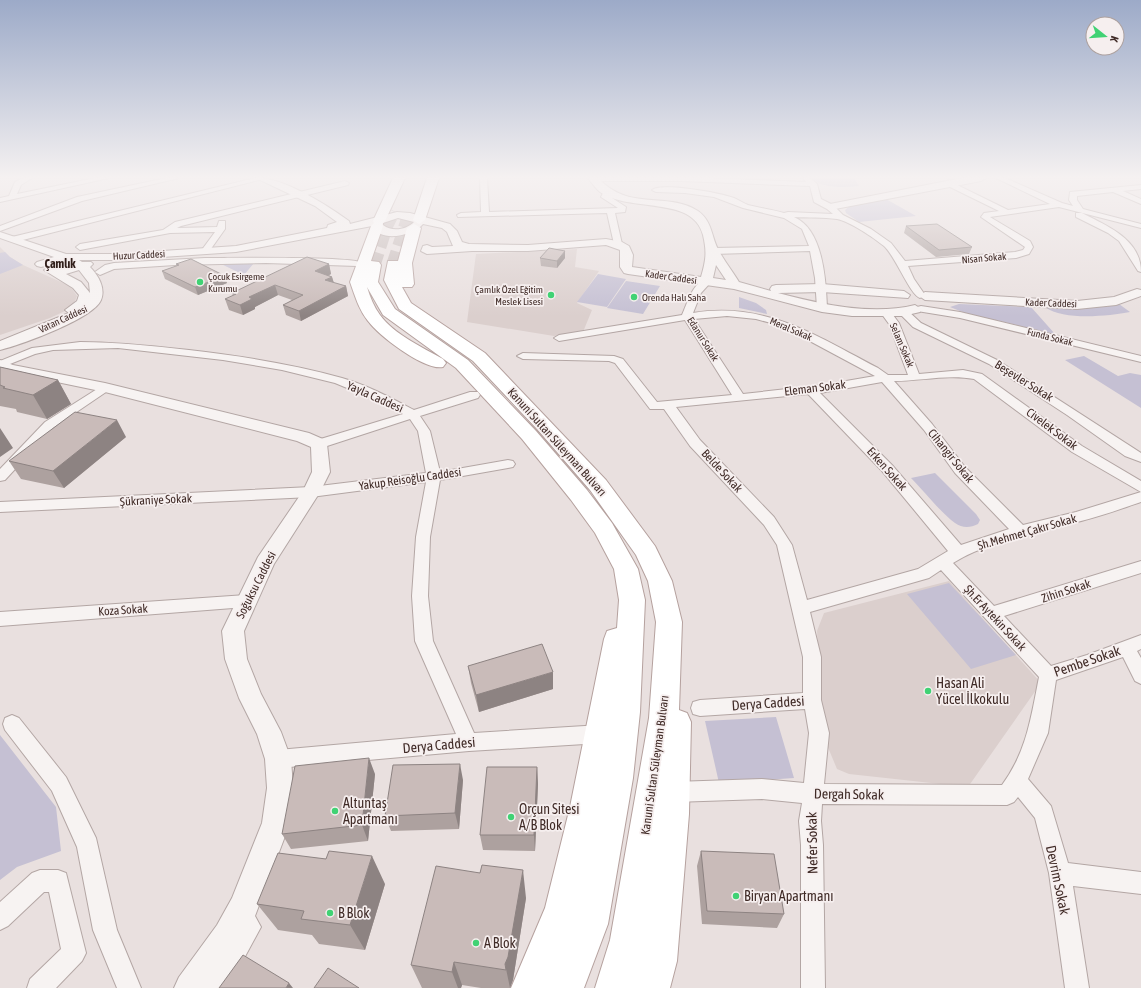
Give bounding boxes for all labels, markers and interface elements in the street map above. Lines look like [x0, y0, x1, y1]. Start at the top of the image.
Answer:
north arrow [1085, 16, 1125, 56]
text: K [1108, 35, 1121, 44]
street label: Huzur Caddesi [113, 248, 165, 262]
street label: Nisan Sokak [961, 251, 1007, 265]
district label: Çamlık [45, 257, 76, 271]
street label: Kader Caddesi [645, 268, 697, 286]
place label: Çocuk Esirgeme Kurumu [208, 271, 265, 294]
marker: Çocuk Esirgeme Kurumu [195, 277, 205, 287]
place label: Çamlık Özel Eğitim Meslek Lisesi [475, 284, 543, 307]
marker: Çamlık Özel Eğitim Meslek Lisesi [546, 290, 556, 300]
marker: Orenda Halı Saha [629, 292, 639, 302]
place label: Orenda Halı Saha [642, 292, 706, 303]
street label: Kader Caddesi [1025, 297, 1077, 309]
street label: Vatan Caddesi [37, 303, 89, 335]
street label: Edanur Sokak [685, 315, 721, 364]
street label: Meral Sokak [768, 315, 814, 343]
street label: Selam Sokak [888, 321, 916, 369]
street label: Funda Sokak [1026, 326, 1075, 348]
street label: Beşevler Sokak [992, 358, 1056, 405]
street label: Eleman Sokak [783, 377, 847, 399]
street label: Yayla Caddesi [345, 378, 405, 416]
street label: Kanuni Sultan Süleyman Bulvarı [505, 385, 609, 499]
street label: Civelek Sokak [1024, 405, 1081, 453]
street label: Cihangir Sokak [925, 426, 977, 486]
street label: Erken Sokak [864, 444, 911, 494]
street label: Belde Sokak [699, 447, 746, 496]
street label: Yakup Reisoğlu Caddesi [358, 465, 462, 493]
street label: Şükraniye Sokak [120, 491, 193, 509]
street label: Şh.Mehmet Çakır Sokak [976, 511, 1079, 553]
street label: Soğuksu Caddesi [233, 549, 279, 621]
street label: Zihin Sokak [1040, 576, 1093, 606]
street label: Şh.Er Aytekin Sokak [961, 582, 1030, 654]
street label: Koza Sokak [98, 601, 149, 619]
street label: Pembe Sokak [1052, 642, 1122, 680]
place label: Hasan Ali Yücel İlkokulu [936, 675, 1009, 707]
marker: Hasan Ali Yücel İlkokulu [923, 686, 933, 696]
street label: Derya Caddesi [731, 692, 805, 714]
street label: Kanuni Sultan Süleyman Bulvarı [638, 694, 672, 836]
street label: Derya Caddesi [402, 734, 476, 756]
street label: Dergah Sokak [814, 785, 884, 803]
place label: Altuntaş Apartmanı [343, 795, 398, 827]
place label: Orçun Sitesi A/B Blok [519, 801, 579, 833]
marker: Altuntaş Apartmanı [330, 806, 340, 816]
marker: Orçun Sitesi A/B Blok [506, 812, 516, 822]
street label: Nefer Sokak [803, 812, 821, 874]
street label: Devrim Sokak [1043, 844, 1073, 916]
place label: Biryan Apartmanı [744, 888, 833, 904]
marker: Biryan Apartmanı [731, 891, 741, 901]
place label: B Blok [338, 905, 370, 921]
marker: B Blok [325, 908, 335, 918]
place label: A Blok [484, 935, 516, 951]
marker: A Blok [471, 938, 481, 948]

